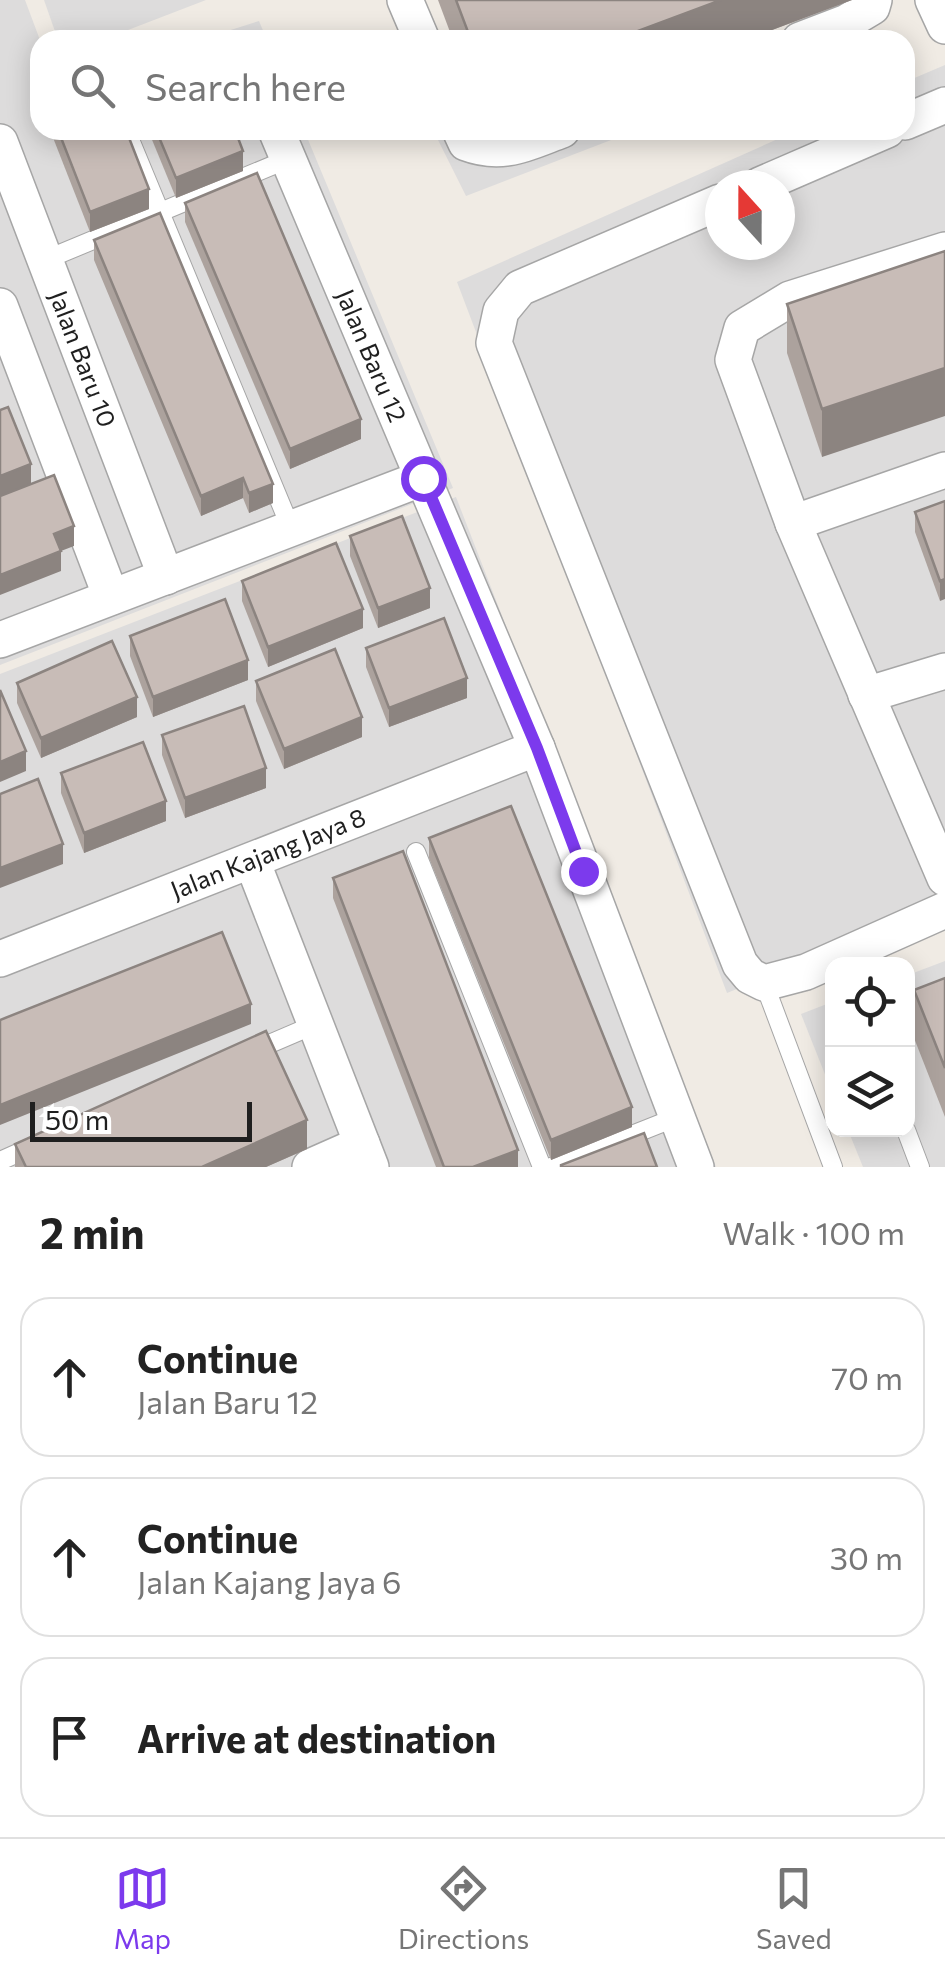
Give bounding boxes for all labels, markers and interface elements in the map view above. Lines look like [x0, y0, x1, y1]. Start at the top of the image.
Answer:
search box [30, 30, 915, 140]
icon: search [65, 58, 120, 113]
text: Search here [145, 62, 346, 109]
north arrow [705, 170, 795, 260]
street label: Jalan Baru 12 [331, 284, 414, 426]
street label: Jalan Baru 10 [44, 286, 123, 431]
route start [401, 456, 447, 502]
street label: Jalan Kajang Jaya 8 [166, 801, 369, 905]
route end [561, 849, 607, 895]
map controls [825, 957, 915, 1137]
button: locate [825, 957, 915, 1047]
button: layers [825, 1047, 915, 1137]
scale bar [30, 1097, 252, 1142]
text: 50 m [45, 1102, 109, 1136]
text: 2 min [40, 1206, 145, 1258]
text: Walk · 100 m [723, 1212, 905, 1252]
text: Continue [137, 1334, 298, 1381]
icon: ahead [42, 1350, 97, 1405]
text: 70 m [831, 1357, 903, 1397]
text: Jalan Baru 12 [137, 1381, 318, 1421]
text: Continue [137, 1514, 298, 1561]
icon: ahead [42, 1530, 97, 1585]
text: 30 m [830, 1537, 903, 1577]
text: Jalan Kajang Jaya 6 [137, 1561, 402, 1601]
icon: arrive [42, 1710, 97, 1765]
text: Arrive at destination [137, 1714, 496, 1761]
tab: Map [113, 1861, 171, 1955]
tab: Directions [398, 1861, 529, 1955]
tab: Saved [756, 1861, 832, 1955]

